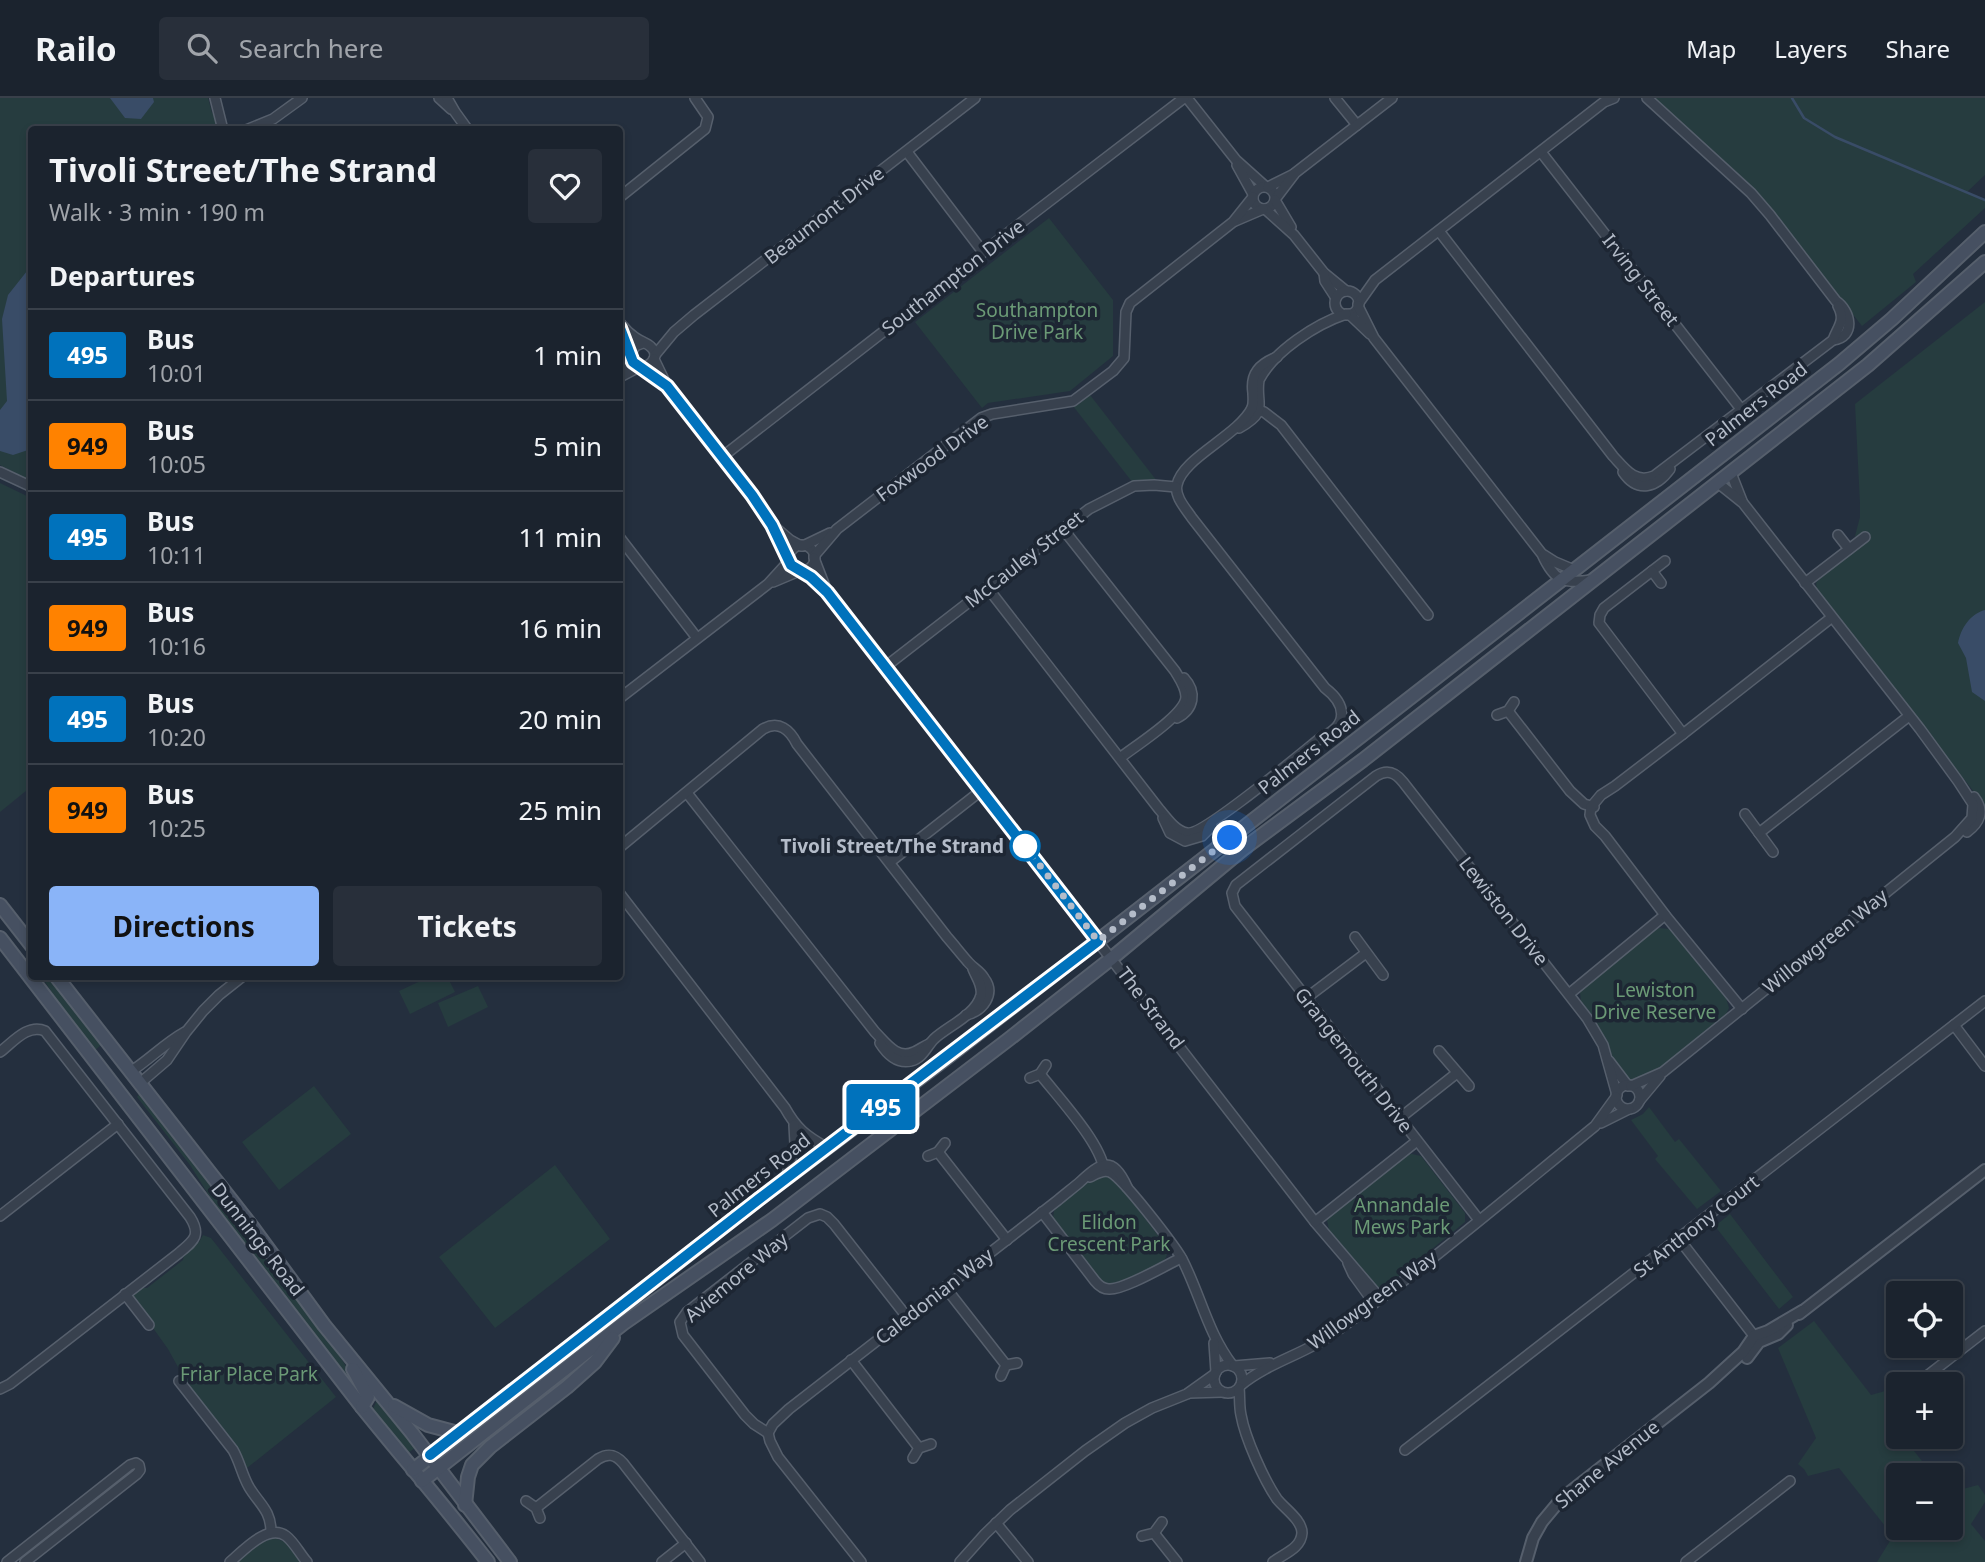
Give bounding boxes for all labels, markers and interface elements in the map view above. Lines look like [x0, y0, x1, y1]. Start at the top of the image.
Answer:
search box [159, 17, 649, 80]
text: Railo [35, 26, 117, 71]
icon: search [183, 29, 221, 67]
text: Search here [239, 30, 383, 66]
text: Map [1686, 32, 1736, 65]
text: Layers [1774, 32, 1848, 65]
text: Share [1886, 32, 1950, 65]
text: Tivoli Street/The Strand [49, 147, 437, 192]
button: heart [528, 149, 602, 223]
street label: Beaumont Drive [759, 160, 889, 270]
text: Walk · 3 min · 190 m [49, 196, 265, 228]
street label: Southampton Drive [876, 213, 1030, 341]
street label: Irving Street [1597, 229, 1685, 332]
text: Departures [49, 258, 195, 294]
park label: Southampton Drive Park [976, 297, 1098, 345]
text: Bus [147, 321, 194, 357]
text: 1 min [533, 337, 602, 373]
text: 495 [67, 338, 108, 371]
street label: Palmers Road [1699, 356, 1813, 452]
text: 10:01 [147, 357, 206, 389]
street label: Foxwood Drive [871, 409, 993, 507]
text: Bus [147, 412, 194, 448]
text: 5 min [533, 428, 602, 464]
text: 949 [67, 429, 108, 462]
text: 10:05 [147, 448, 206, 480]
text: Bus [147, 503, 194, 539]
street label: McCauley Street [959, 504, 1089, 613]
text: 11 min [518, 519, 602, 555]
text: 495 [67, 520, 108, 553]
text: 10:11 [147, 539, 206, 571]
text: Bus [147, 594, 194, 630]
text: 16 min [518, 610, 602, 646]
text: 949 [67, 611, 108, 644]
text: 10:16 [147, 630, 206, 662]
text: Bus [147, 685, 194, 721]
text: 20 min [518, 701, 602, 737]
text: 495 [67, 702, 108, 735]
street label: Palmers Road [1252, 704, 1366, 800]
text: 10:20 [147, 721, 206, 753]
text: Bus [147, 776, 194, 812]
text: 25 min [518, 792, 602, 828]
text: 949 [67, 793, 108, 826]
text: 10:25 [147, 812, 206, 844]
your location [1212, 820, 1247, 855]
marker: Tivoli Street/The Strand [1010, 831, 1040, 861]
place label: Tivoli Street/The Strand [781, 833, 1004, 859]
street label: Lewiston Drive [1453, 851, 1555, 971]
street label: Willowgreen Way [1757, 882, 1893, 999]
button: Directions [49, 886, 319, 966]
button: Tickets [333, 886, 602, 966]
street label: The Strand [1111, 962, 1191, 1054]
park label: Lewiston Drive Reserve [1594, 977, 1716, 1025]
street label: Grangemouth Drive [1289, 982, 1419, 1138]
line badge: 495 [841, 1084, 921, 1130]
text: 495 [860, 1090, 902, 1123]
street label: Palmers Road [702, 1127, 816, 1223]
street label: St Anthony Court [1628, 1169, 1764, 1283]
street label: Dunnings Road [206, 1177, 310, 1301]
park label: Annandale Mews Park [1354, 1192, 1450, 1240]
park label: Elidon Crescent Park [1048, 1209, 1170, 1257]
street label: Aviemore Way [679, 1226, 793, 1328]
street label: Caledonian Way [870, 1242, 999, 1350]
street label: Willowgreen Way [1302, 1244, 1442, 1356]
map controls [1886, 1281, 1963, 1540]
button: locate [1886, 1281, 1963, 1358]
park label: Friar Place Park [180, 1361, 318, 1387]
button: + [1886, 1372, 1963, 1449]
street label: Shane Avenue [1549, 1414, 1665, 1514]
button: − [1886, 1463, 1963, 1540]

